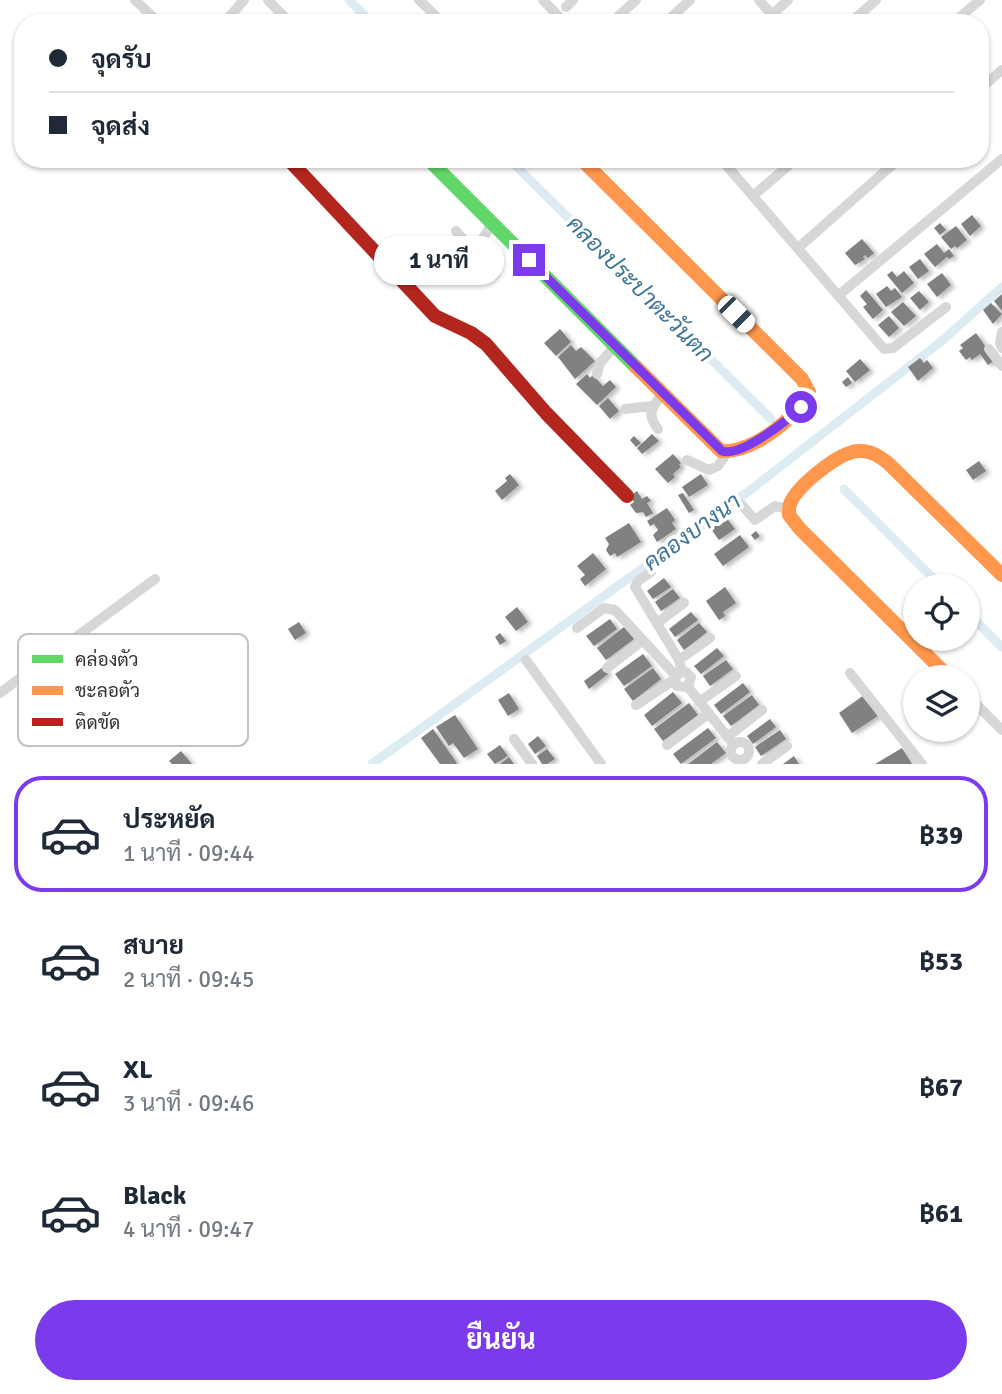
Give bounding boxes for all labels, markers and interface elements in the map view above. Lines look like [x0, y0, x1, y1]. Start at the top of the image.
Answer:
text: จุดรับ [91, 44, 152, 76]
text: จุดส่ง [91, 111, 150, 143]
water label: คลองประปาตะวันตก [561, 210, 719, 368]
callout: 1 นาที [375, 236, 504, 284]
route end [513, 244, 545, 276]
text: 1 นาที [409, 246, 469, 275]
car [714, 292, 759, 336]
route start [785, 391, 817, 423]
water label: คลองบางนา [638, 487, 746, 577]
map controls [903, 574, 980, 742]
button: locate [903, 574, 980, 651]
legend [18, 634, 248, 746]
text: คล่องตัว [75, 648, 139, 672]
button: layers [903, 665, 980, 742]
text: ชะลอตัว [75, 679, 140, 703]
text: ติดขัด [75, 711, 120, 735]
icon: car [39, 803, 102, 866]
text: ประหยัด [123, 804, 216, 836]
text: ฿39 [919, 820, 963, 852]
text: 1 นาที · 09:44 [123, 839, 254, 868]
icon: car [39, 929, 102, 992]
text: สบาย [123, 930, 184, 962]
text: ฿53 [919, 946, 963, 978]
text: 2 นาที · 09:45 [123, 965, 254, 994]
text: XL [123, 1054, 153, 1086]
icon: car [39, 1055, 102, 1118]
text: ฿67 [919, 1072, 963, 1104]
text: 3 นาที · 09:46 [123, 1089, 254, 1118]
text: Black [123, 1180, 186, 1212]
icon: car [39, 1181, 102, 1244]
text: ฿61 [919, 1198, 963, 1230]
text: 4 นาที · 09:47 [123, 1215, 254, 1244]
button: ยืนยัน [35, 1300, 967, 1380]

